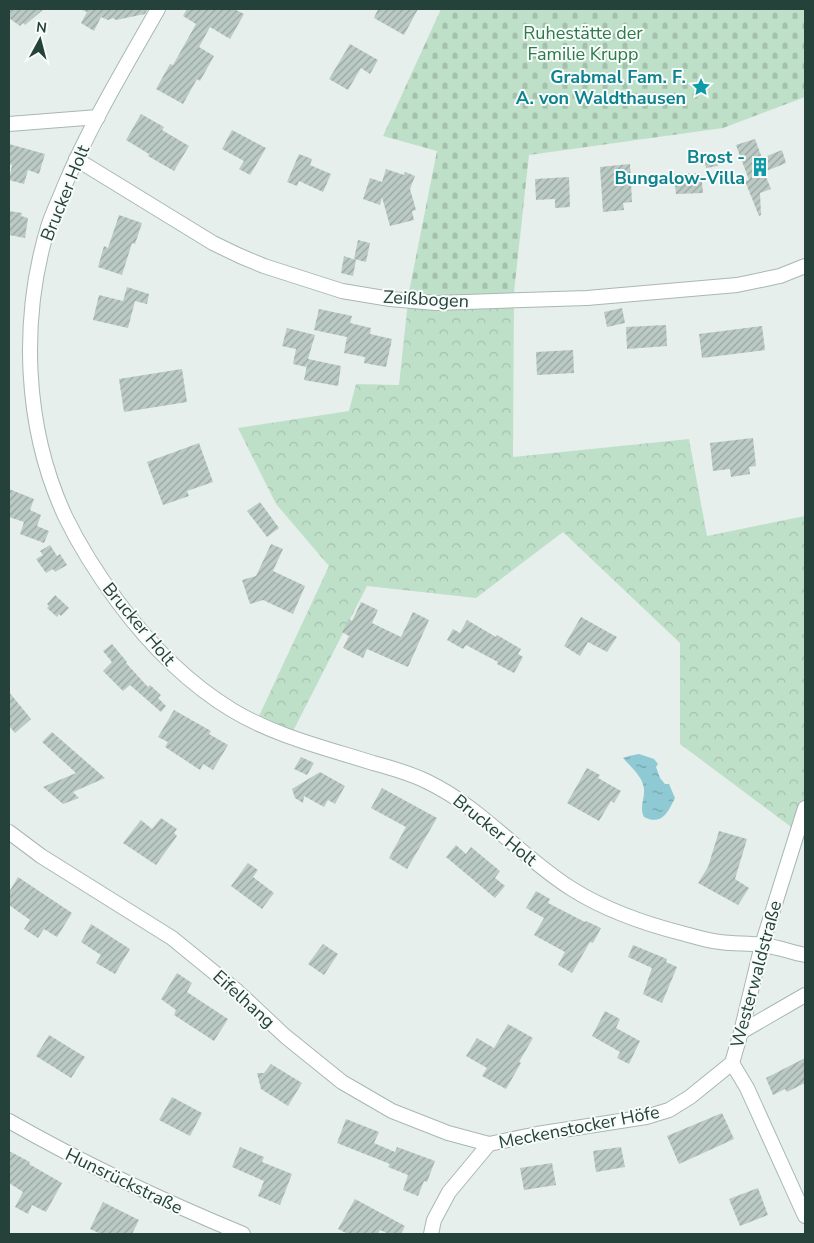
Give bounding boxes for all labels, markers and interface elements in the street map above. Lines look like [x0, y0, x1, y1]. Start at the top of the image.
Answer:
north arrow [15, 15, 65, 65]
text: N [35, 18, 48, 38]
park label: Ruhestätte der Familie Krupp [523, 21, 643, 66]
place label: Grabmal Fam. F. A. von Waldthausen [516, 65, 686, 110]
place icon: Grabmal Fam. F. A. von Waldthausen [690, 76, 712, 98]
street label: Brucker Holt [35, 141, 95, 245]
place label: Brost - Bungalow-Villa [614, 145, 745, 190]
building icon: Brost - Bungalow-Villa [749, 156, 771, 178]
street label: Zeißbogen [382, 285, 470, 313]
street label: Brucker Holt [97, 577, 181, 671]
street label: Brucker Holt [448, 789, 543, 872]
street label: Westerwaldstraße [725, 898, 787, 1050]
street label: Eifelhang [208, 965, 280, 1033]
street label: Meckenstocker Höfe [497, 1100, 661, 1154]
street label: Hunsrückstraße [61, 1142, 187, 1220]

